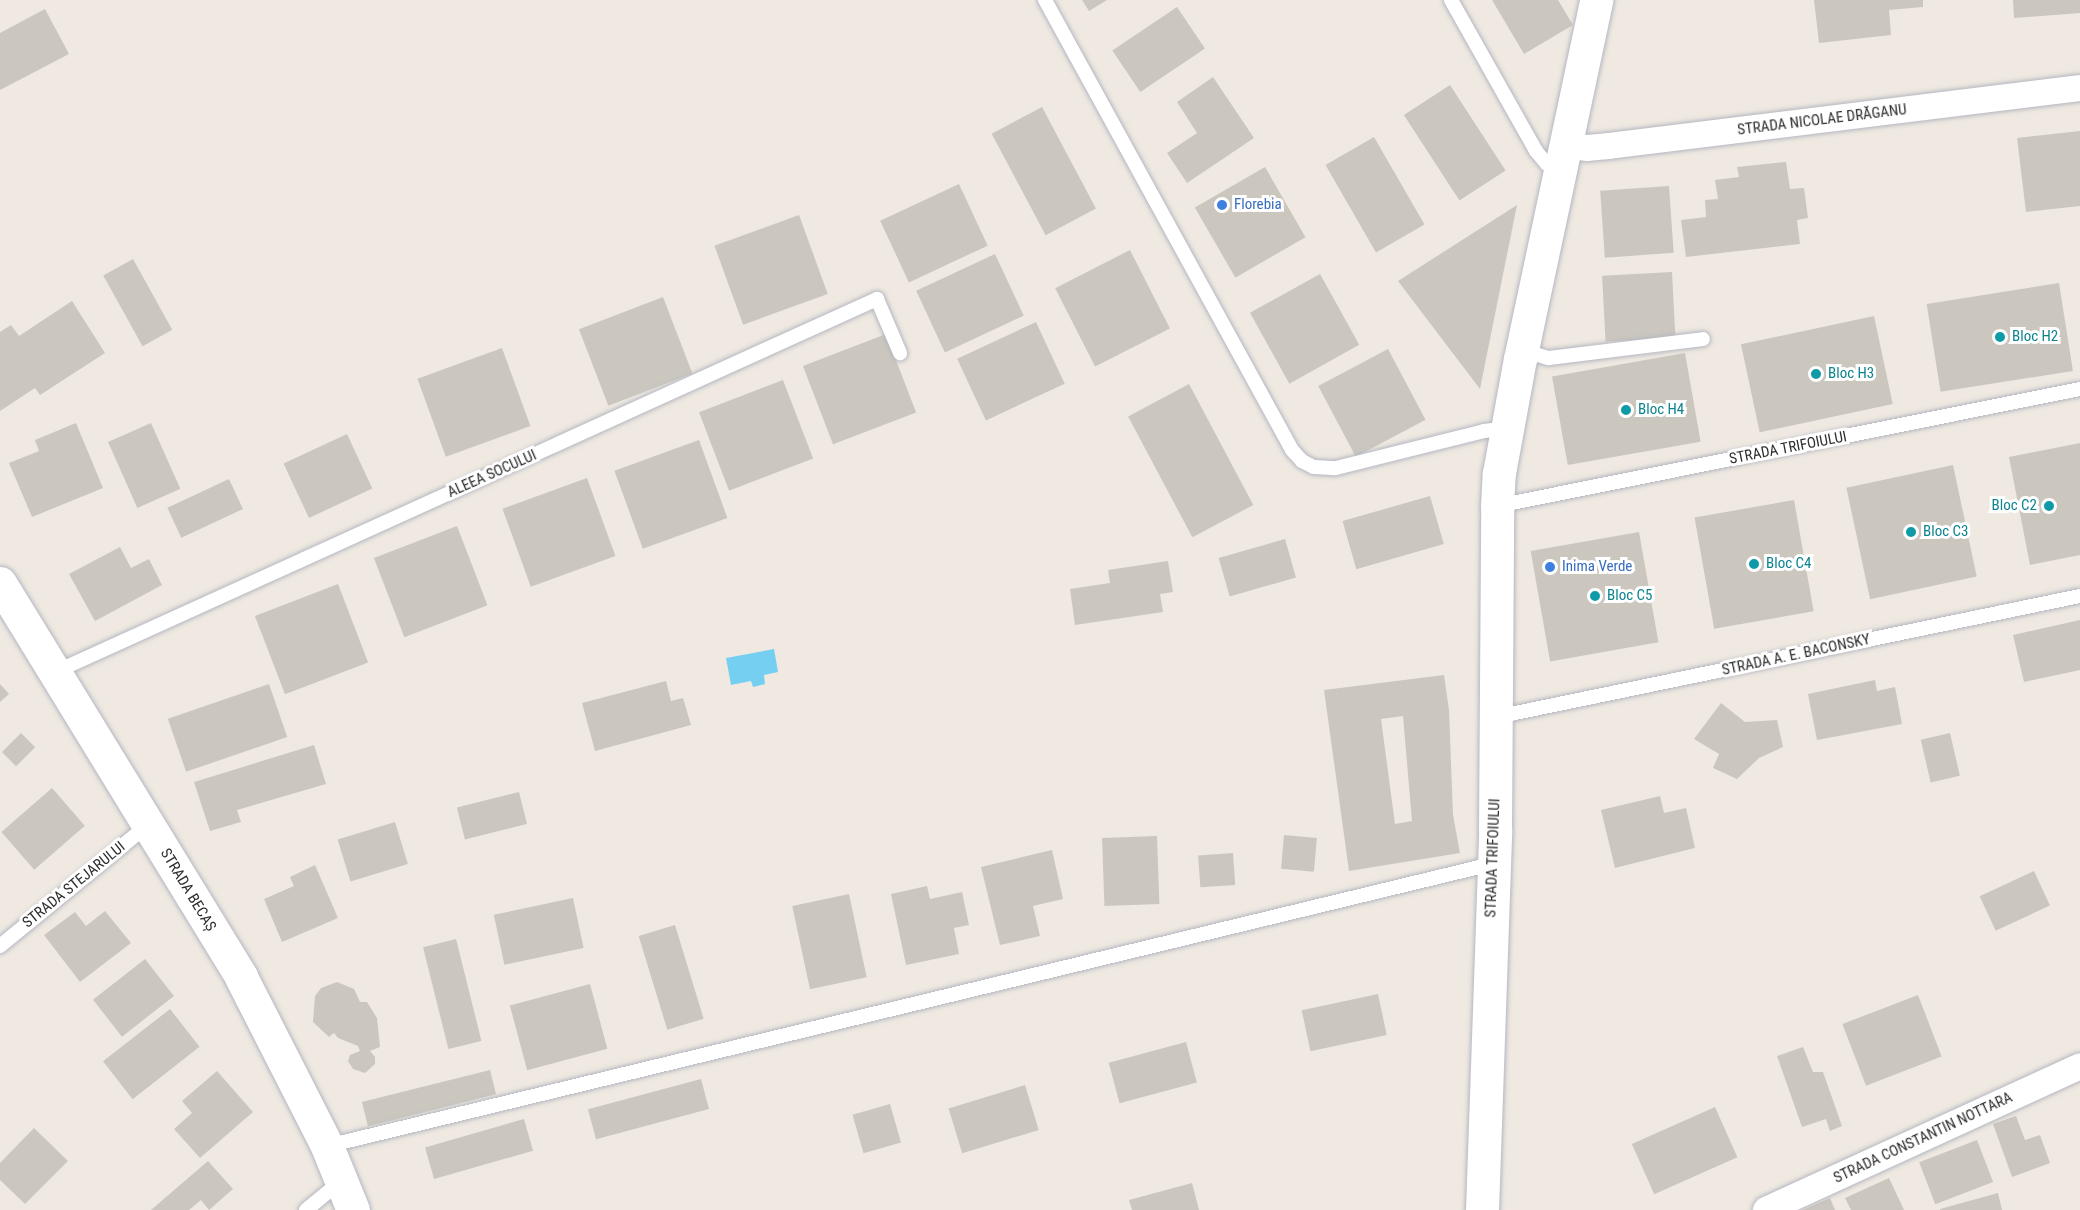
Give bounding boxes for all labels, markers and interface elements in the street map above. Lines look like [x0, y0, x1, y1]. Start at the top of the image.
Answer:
street label: STRADA NICOLAE DRĂGANU [1736, 101, 1908, 139]
place label: Florebia [1234, 196, 1282, 214]
marker: Florebia [1215, 198, 1229, 212]
place label: Bloc H2 [2012, 328, 2058, 346]
marker: Bloc H2 [1993, 330, 2007, 344]
place label: Bloc H3 [1828, 365, 1874, 383]
marker: Bloc H3 [1809, 367, 1823, 381]
place label: Bloc H4 [1638, 401, 1684, 419]
marker: Bloc H4 [1619, 403, 1633, 417]
street label: STRADA TRIFOIULUI [1728, 428, 1848, 468]
street label: ALEEA SOCULUI [445, 446, 539, 502]
place label: Bloc C2 [1992, 497, 2037, 515]
marker: Bloc C2 [2042, 499, 2056, 513]
place label: Bloc C3 [1923, 523, 1968, 541]
marker: Bloc C3 [1904, 525, 1918, 539]
place label: Bloc C4 [1766, 555, 1811, 573]
marker: Bloc C4 [1747, 557, 1761, 571]
place label: Inima Verde [1562, 558, 1632, 576]
marker: Inima Verde [1543, 560, 1557, 574]
place label: Bloc C5 [1607, 587, 1652, 605]
marker: Bloc C5 [1588, 589, 1602, 603]
street label: STRADA A. E. BACONSKY [1720, 630, 1872, 680]
street label: STRADA TRIFOIULUI [1482, 798, 1504, 918]
street label: STRADA STEJARULUI [19, 838, 129, 932]
street label: STRADA BECAȘ [156, 845, 220, 935]
street label: STRADA CONSTANTIN NOTTARA [1831, 1089, 2015, 1187]

